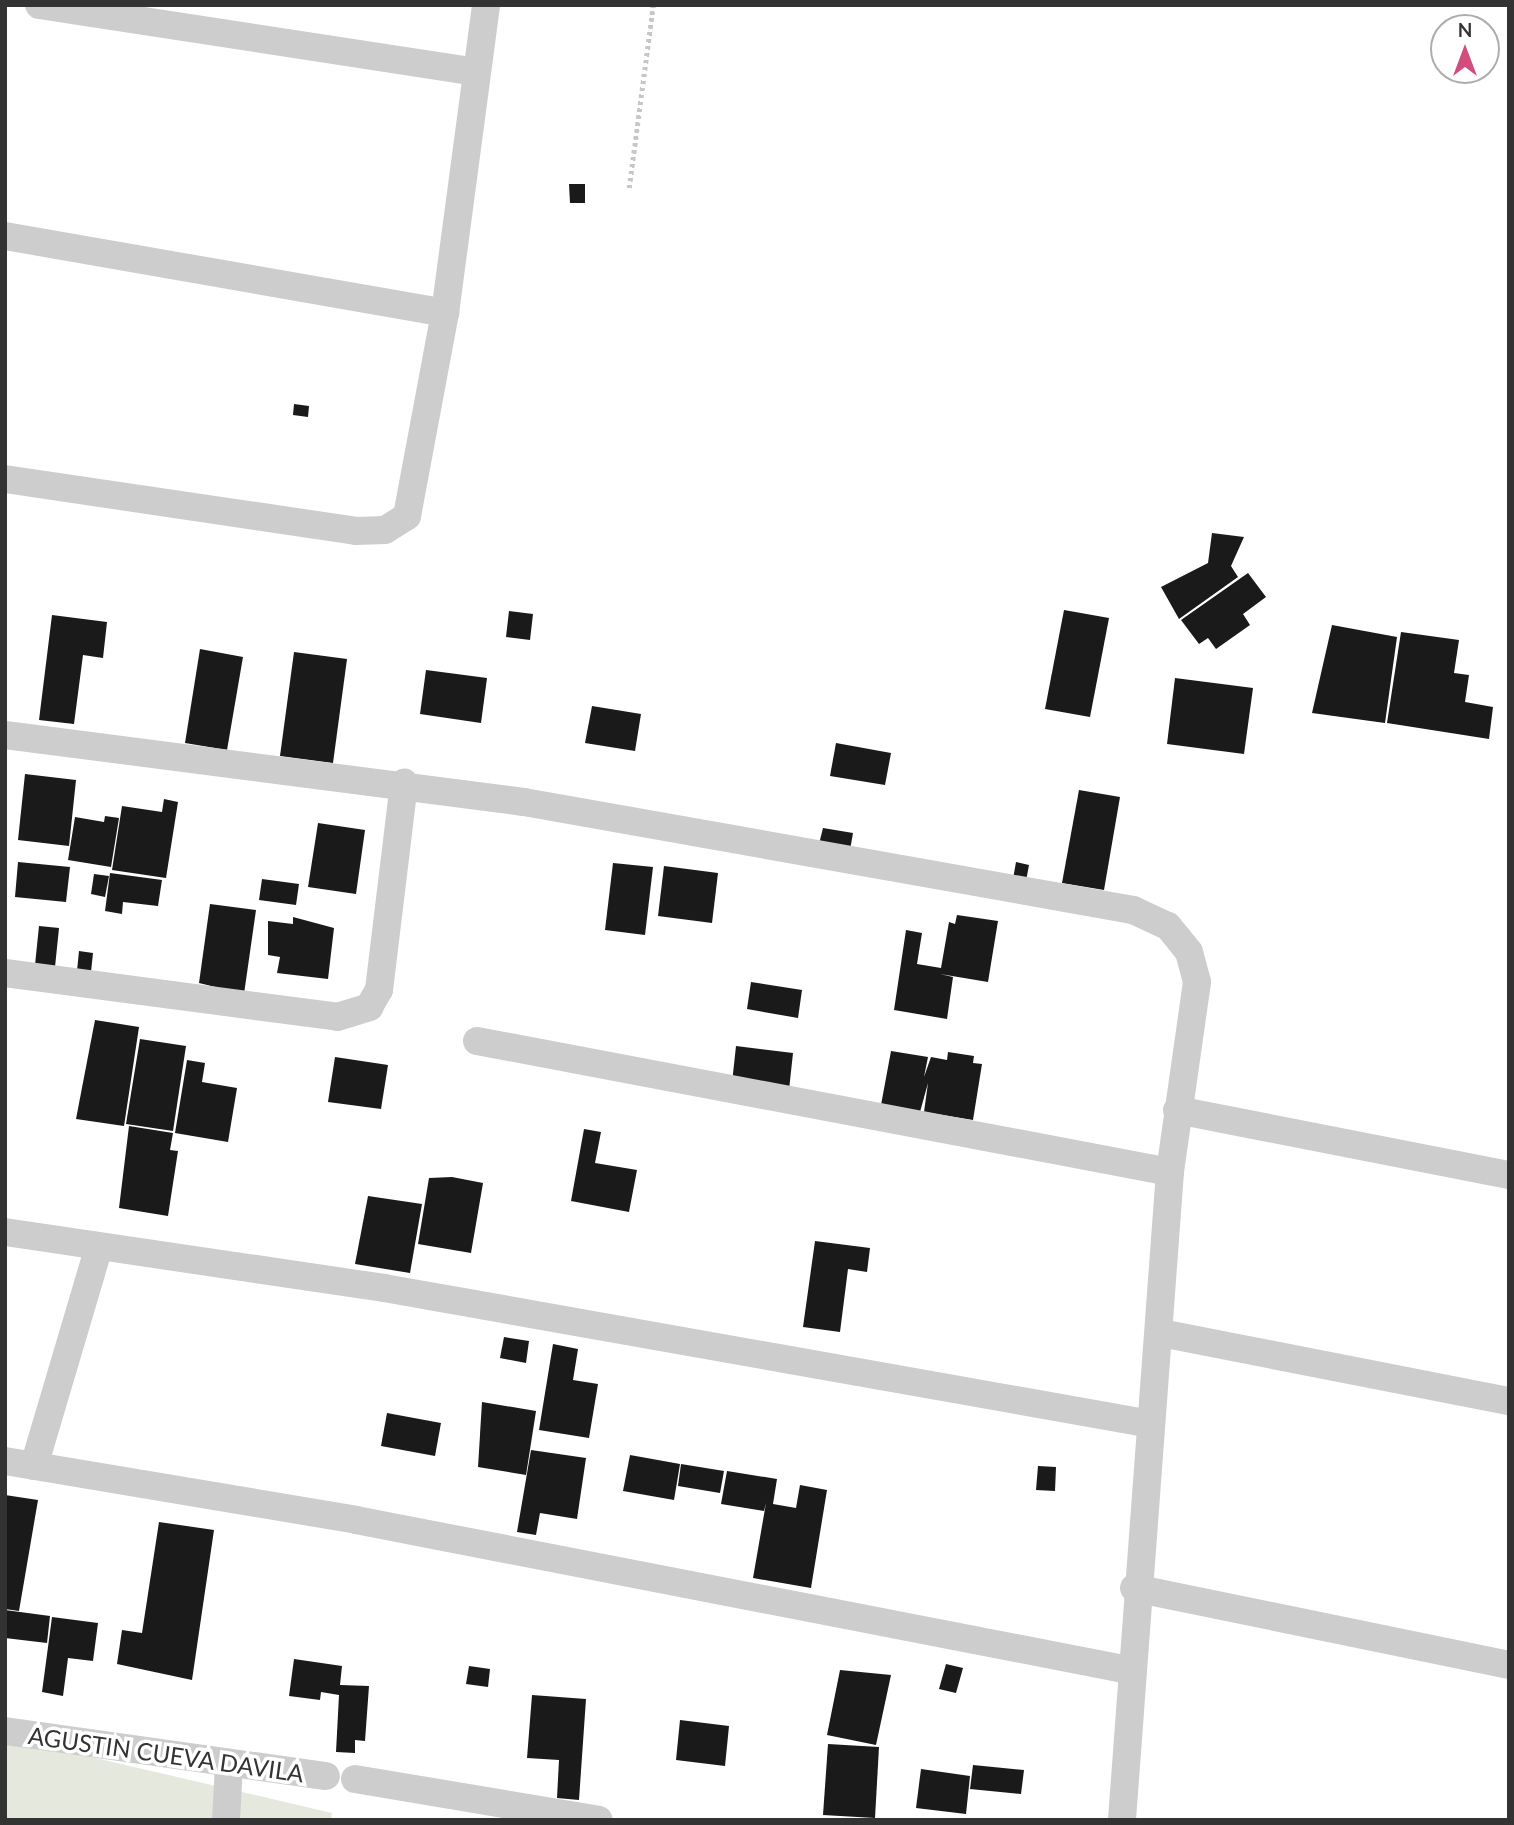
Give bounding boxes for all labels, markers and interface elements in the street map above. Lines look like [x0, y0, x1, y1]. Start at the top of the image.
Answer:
north arrow [1430, 14, 1500, 84]
text: N [1458, 18, 1472, 41]
street label: AGUSTIN CUEVA DAVILA [26, 1720, 306, 1788]

